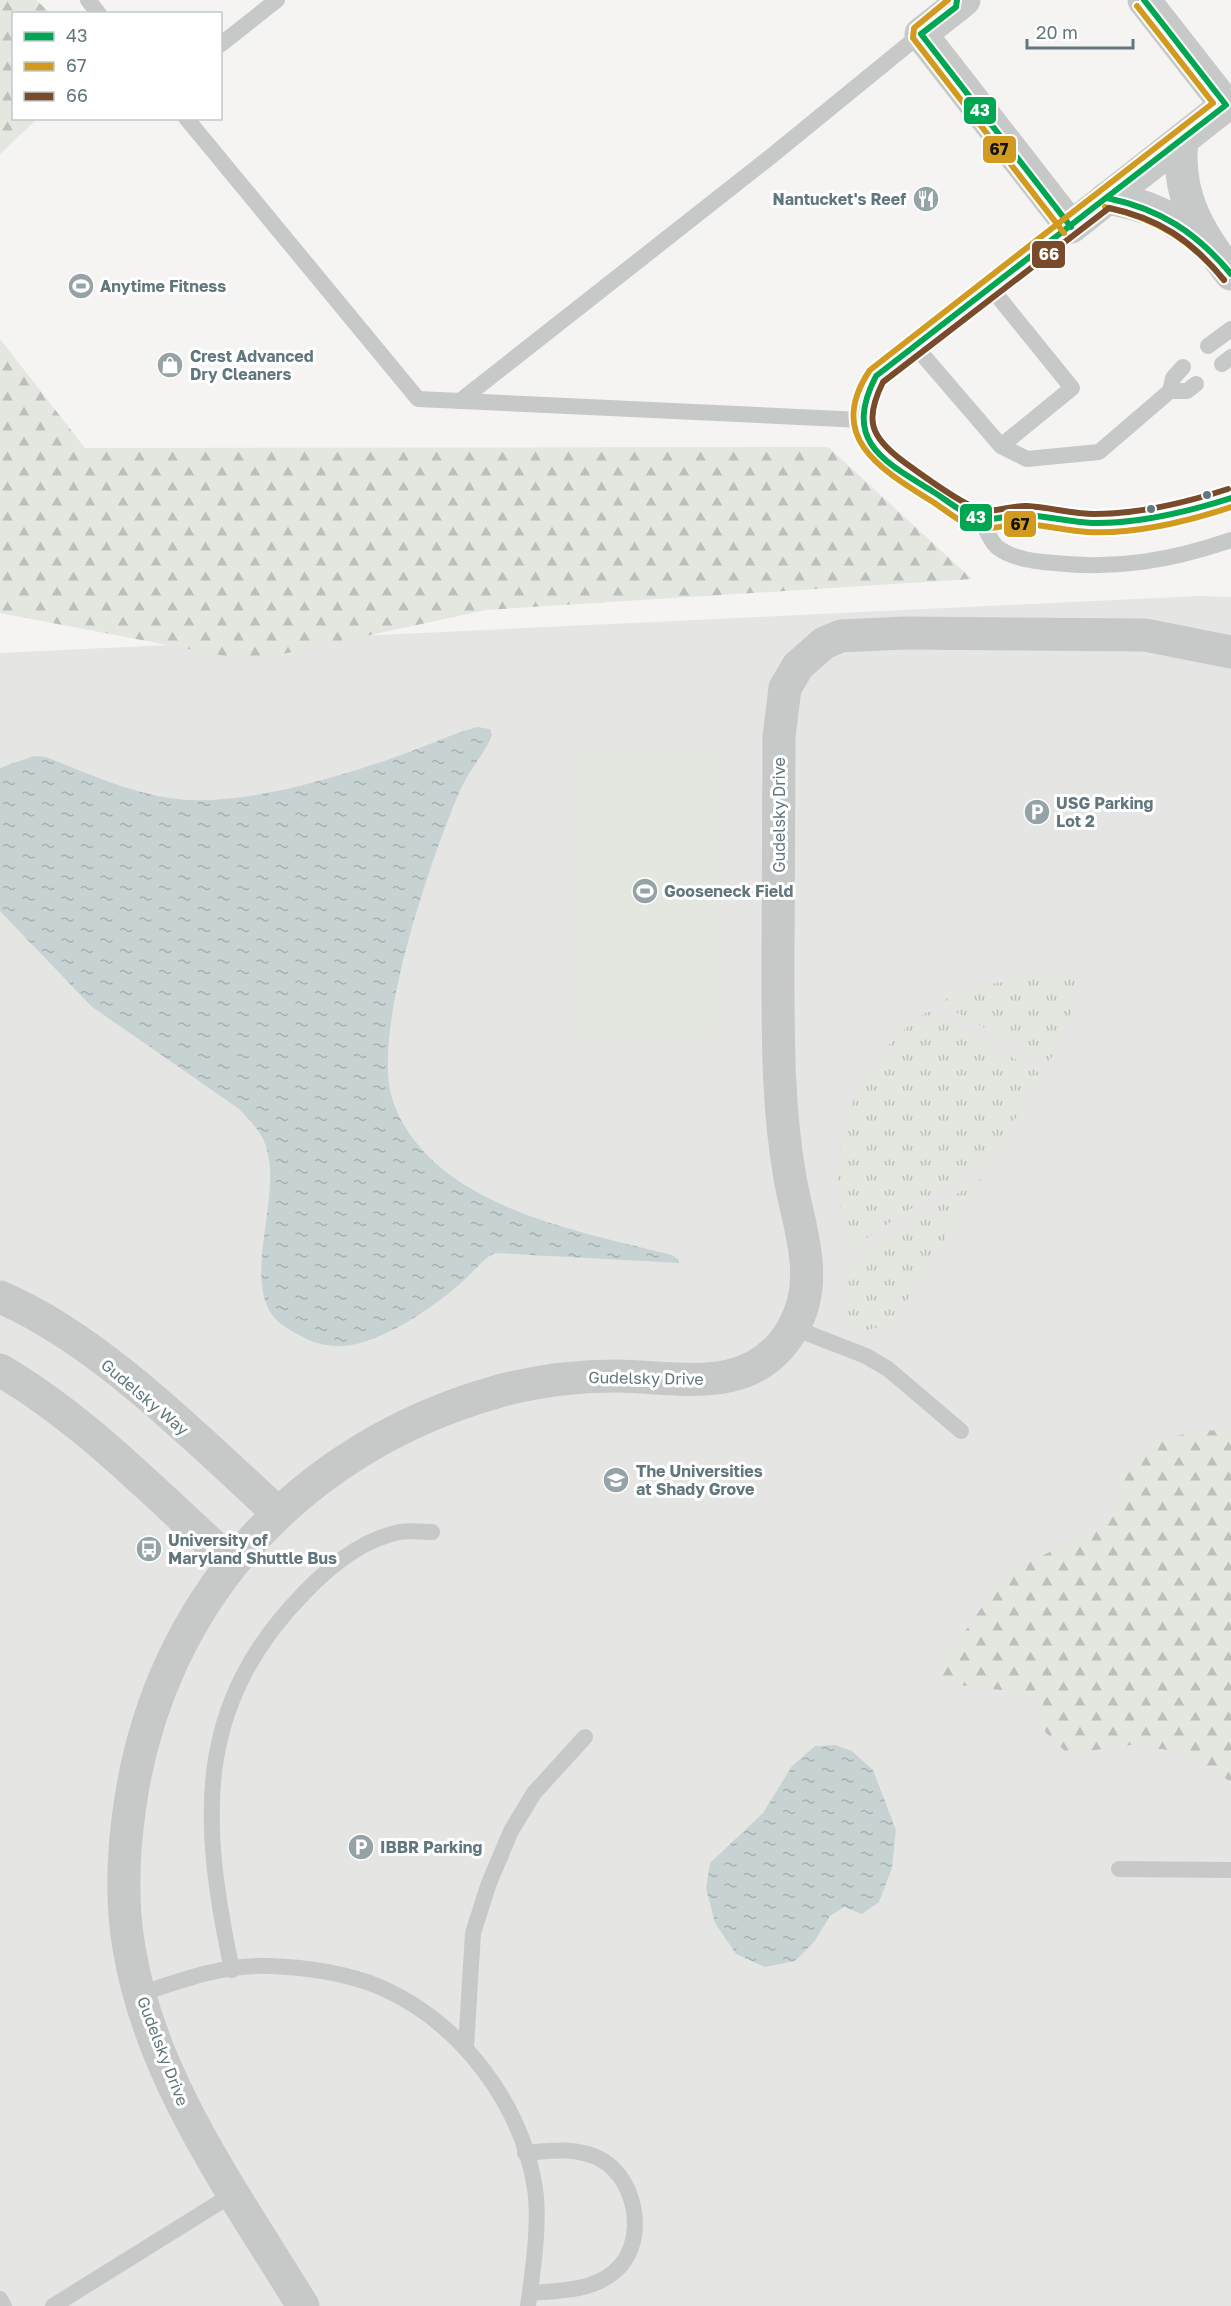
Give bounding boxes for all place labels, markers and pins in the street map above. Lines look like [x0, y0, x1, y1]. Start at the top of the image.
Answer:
restaurant icon: Nantucket's Reef [911, 184, 941, 214]
place label: Nantucket's Reef [773, 189, 906, 209]
sports icon: Anytime Fitness [66, 271, 96, 301]
place label: Anytime Fitness [100, 276, 226, 296]
place label: Crest Advanced Dry Cleaners [190, 346, 314, 384]
shop icon: Crest Advanced Dry Cleaners [155, 350, 185, 380]
unlabelled marker [1201, 489, 1213, 501]
unlabelled marker [1145, 503, 1157, 515]
place label: USG Parking Lot 2 [1056, 793, 1154, 831]
parking icon: USG Parking Lot 2 [1022, 797, 1052, 827]
sports icon: Gooseneck Field [630, 876, 660, 906]
place label: Gooseneck Field [664, 881, 794, 901]
place label: The Universities at Shady Grove [636, 1461, 763, 1499]
school or university icon: The Universities at Shady Grove [601, 1465, 631, 1495]
place label: University of Maryland Shuttle Bus [168, 1530, 337, 1568]
bus stop icon: University of Maryland Shuttle Bus [134, 1534, 164, 1564]
parking icon: IBBR Parking [346, 1832, 376, 1862]
place label: IBBR Parking [380, 1837, 482, 1857]

